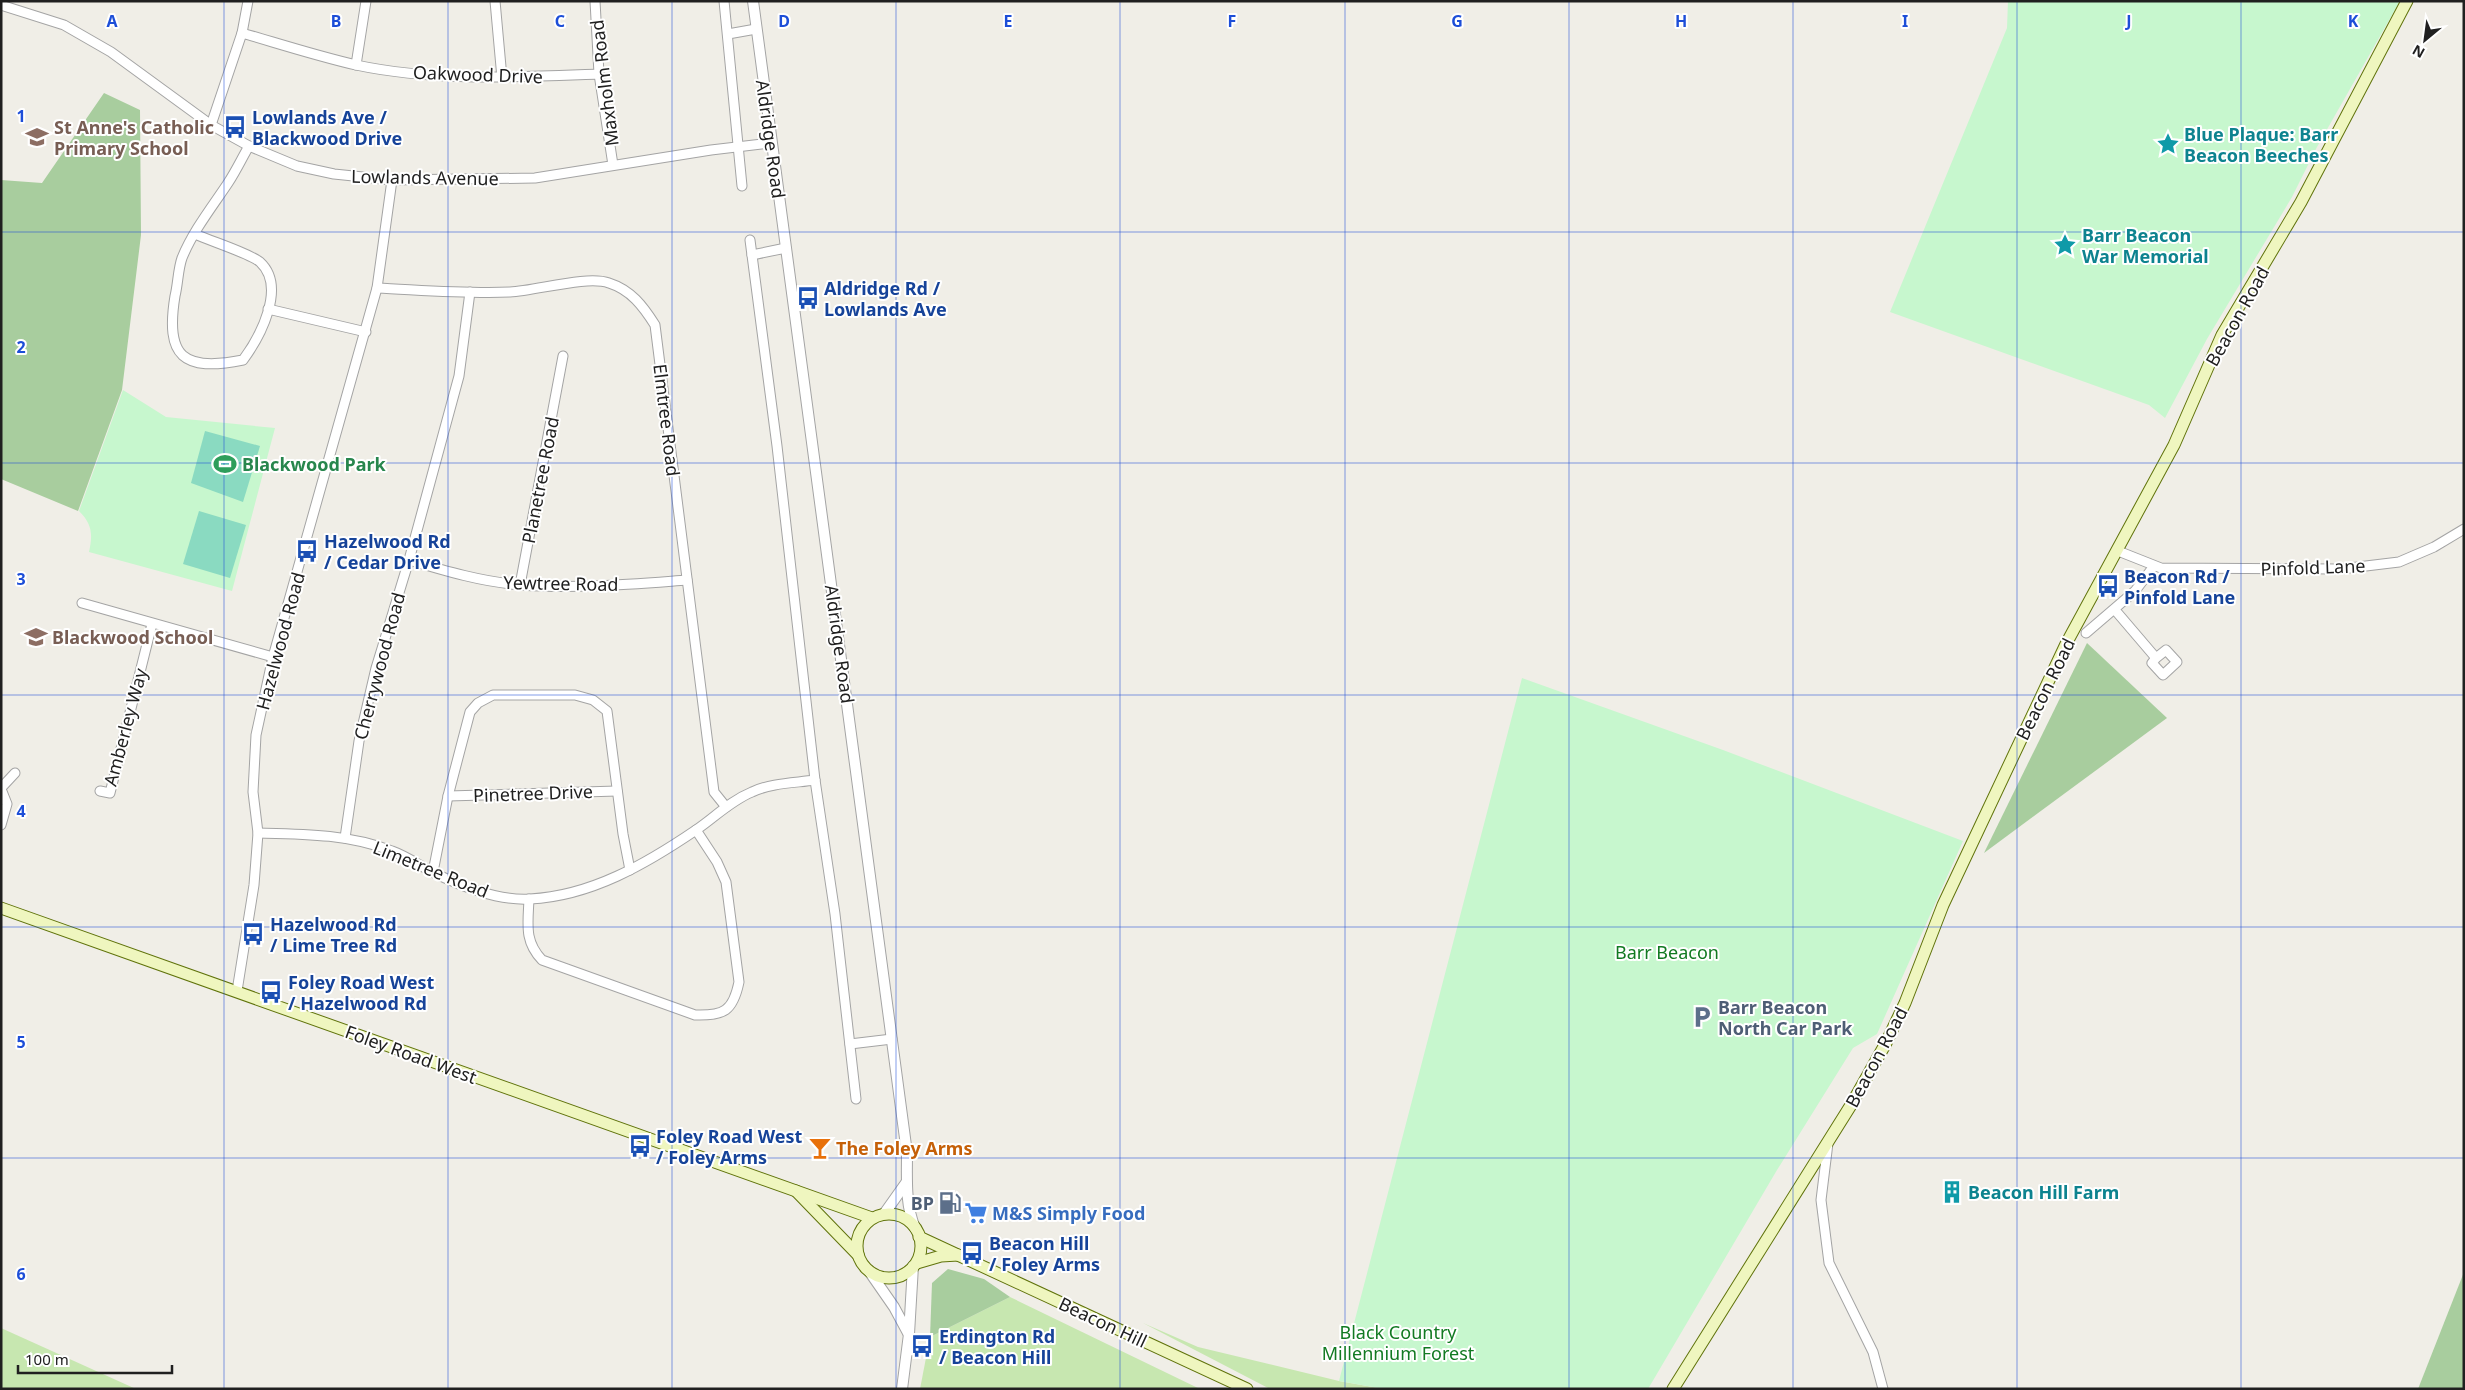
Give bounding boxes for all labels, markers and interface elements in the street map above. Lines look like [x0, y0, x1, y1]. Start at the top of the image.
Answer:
text: A [106, 10, 118, 32]
text: B [331, 10, 341, 32]
text: C [555, 10, 565, 32]
text: D [778, 10, 790, 32]
text: E [1004, 10, 1013, 32]
text: F [1228, 10, 1236, 32]
text: G [1451, 10, 1463, 32]
text: H [1675, 10, 1687, 32]
text: I [1902, 10, 1908, 32]
text: J [2124, 10, 2132, 32]
text: K [2348, 10, 2359, 32]
north arrow [2400, 15, 2450, 65]
street label: Maxholm Road [584, 18, 624, 148]
text: N [2409, 41, 2428, 63]
street label: Oakwood Drive [413, 60, 543, 88]
street label: Aldridge Road [751, 78, 791, 200]
text: 1 [16, 105, 26, 127]
place label: Lowlands Ave / Blackwood Drive [252, 105, 402, 150]
bus stop icon: Lowlands Ave / Blackwood Drive [222, 114, 248, 140]
place label: St Anne's Catholic Primary School [54, 115, 214, 160]
place label: Blue Plaque: Barr Beacon Beeches [2184, 122, 2338, 167]
school or university icon: St Anne's Catholic Primary School [24, 124, 50, 150]
place icon: Blue Plaque: Barr Beacon Beeches [2155, 131, 2181, 157]
street label: Lowlands Avenue [351, 164, 499, 190]
place label: Barr Beacon War Memorial [2082, 223, 2209, 268]
place icon: Barr Beacon War Memorial [2052, 232, 2078, 258]
street label: Beacon Road [2200, 262, 2274, 370]
place label: Aldridge Rd / Lowlands Ave [824, 276, 947, 321]
bus stop icon: Aldridge Rd / Lowlands Ave [795, 285, 821, 311]
text: 2 [16, 336, 26, 358]
street label: Elmtree Road [648, 362, 686, 478]
street label: Planetree Road [516, 415, 564, 545]
sports icon: Blackwood Park [212, 451, 238, 477]
place label: Blackwood Park [242, 452, 387, 476]
place label: Hazelwood Rd / Cedar Drive [324, 529, 451, 574]
bus stop icon: Hazelwood Rd / Cedar Drive [294, 538, 320, 564]
street label: Pinfold Lane [2260, 553, 2366, 581]
place label: Beacon Rd / Pinfold Lane [2124, 564, 2235, 609]
text: 3 [16, 568, 26, 590]
street label: Hazelwood Road [250, 569, 310, 713]
street label: Yewtree Road [503, 570, 619, 596]
bus stop icon: Beacon Rd / Pinfold Lane [2095, 573, 2121, 599]
street label: Aldridge Road [820, 583, 860, 705]
street label: Cherrywood Road [348, 590, 410, 742]
school or university icon: Blackwood School [23, 624, 49, 650]
place label: Blackwood School [52, 625, 213, 649]
street label: Beacon Road [2010, 634, 2080, 744]
street label: Amberley Way [98, 665, 152, 789]
street label: Pinetree Drive [473, 779, 593, 807]
text: 4 [16, 800, 26, 822]
street label: Limetree Road [370, 835, 492, 903]
place label: Hazelwood Rd / Lime Tree Rd [270, 912, 397, 957]
bus stop icon: Hazelwood Rd / Lime Tree Rd [240, 921, 266, 947]
park label: Barr Beacon [1615, 940, 1719, 964]
place label: Foley Road West / Hazelwood Rd [288, 970, 435, 1015]
bus stop icon: Foley Road West / Hazelwood Rd [258, 979, 284, 1005]
place label: Barr Beacon North Car Park [1718, 995, 1853, 1040]
street label: Beacon Road [1839, 1003, 1913, 1111]
parking icon: Barr Beacon North Car Park [1689, 1004, 1715, 1030]
street label: Foley Road West [342, 1019, 480, 1089]
text: 5 [16, 1031, 26, 1053]
place label: Foley Road West / Foley Arms [656, 1124, 803, 1169]
bus stop icon: Foley Road West / Foley Arms [627, 1133, 653, 1159]
bar icon: The Foley Arms [807, 1135, 833, 1161]
place label: The Foley Arms [836, 1136, 972, 1160]
building icon: Beacon Hill Farm [1939, 1179, 1965, 1205]
place label: Beacon Hill Farm [1968, 1180, 2119, 1204]
fuel station icon: BP [937, 1190, 963, 1216]
place label: BP [911, 1191, 934, 1215]
supermarket icon: M&S Simply Food [963, 1200, 989, 1226]
place label: M&S Simply Food [992, 1201, 1145, 1225]
place label: Beacon Hill / Foley Arms [989, 1231, 1100, 1276]
bus stop icon: Beacon Hill / Foley Arms [959, 1240, 985, 1266]
text: 6 [16, 1263, 26, 1285]
street label: Beacon Hill [1055, 1291, 1151, 1353]
park label: Black Country Millennium Forest [1322, 1320, 1475, 1365]
place label: Erdington Rd / Beacon Hill [939, 1324, 1055, 1369]
bus stop icon: Erdington Rd / Beacon Hill [909, 1333, 935, 1359]
scale bar [18, 1342, 171, 1374]
text: 100 m [25, 1349, 69, 1369]

